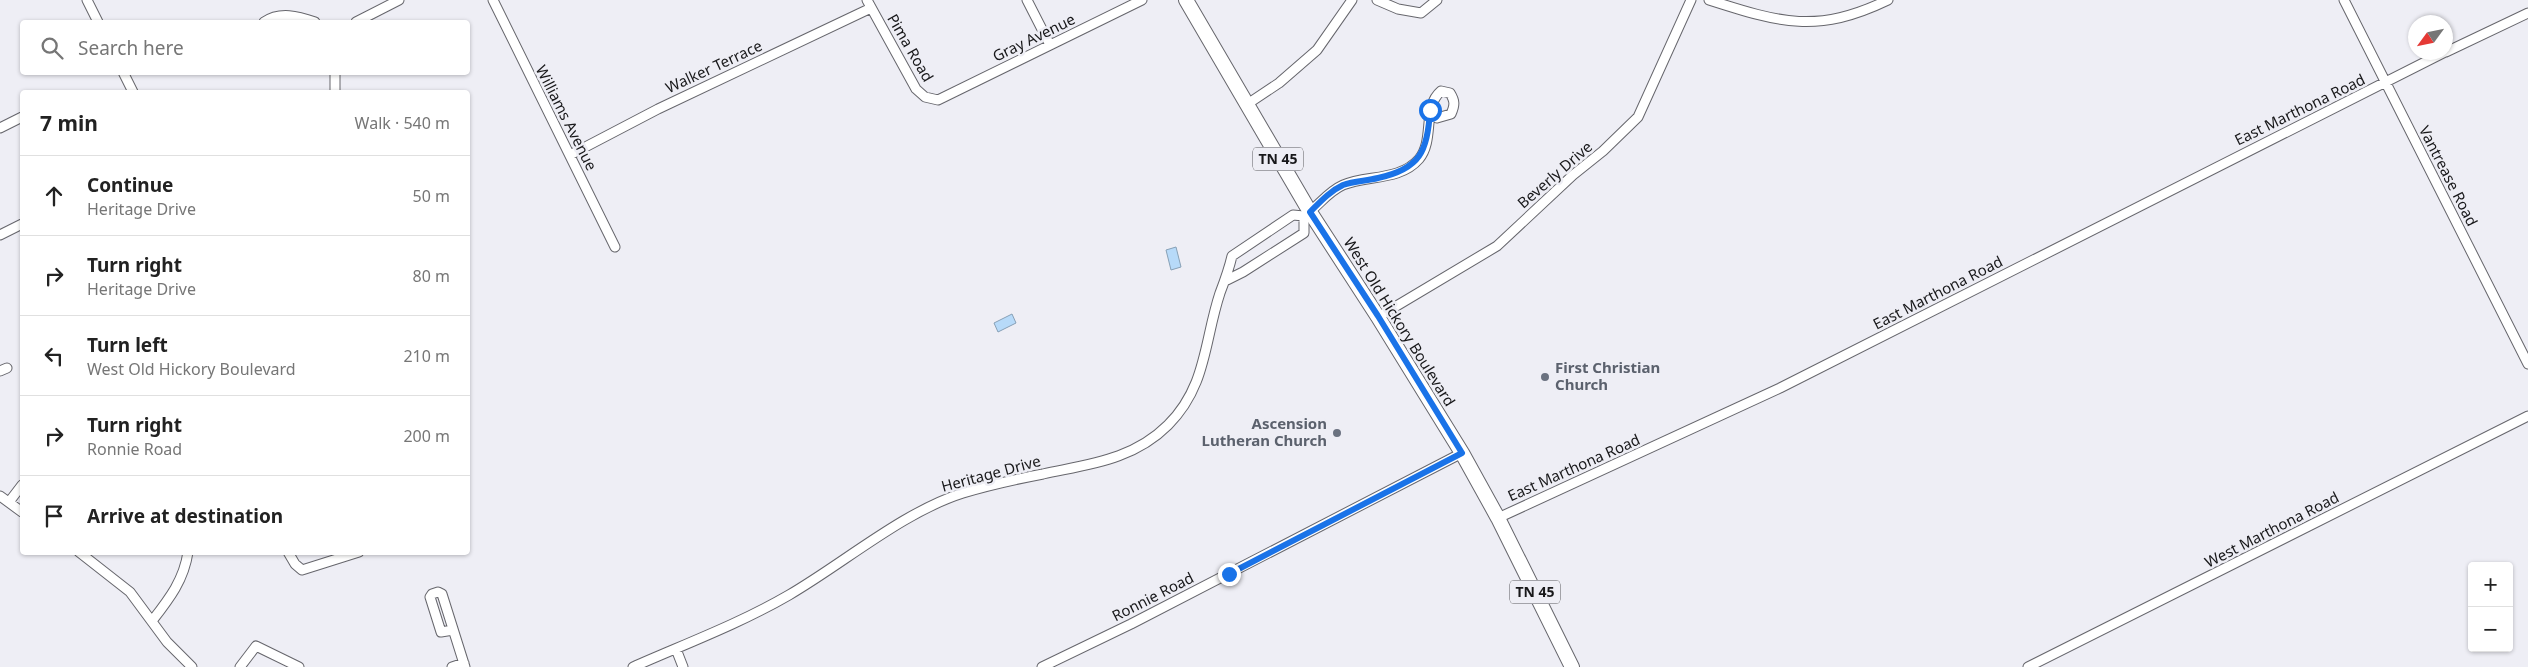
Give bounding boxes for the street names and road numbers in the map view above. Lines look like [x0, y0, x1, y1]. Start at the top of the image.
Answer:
street label: Gray Avenue [989, 9, 1078, 66]
street label: Pima Road [883, 10, 938, 85]
street label: Walker Terrace [662, 35, 765, 97]
street label: Williams Avenue [532, 61, 602, 174]
street label: East Marthona Road [2231, 69, 2368, 149]
street label: Vantrease Road [2415, 122, 2483, 229]
street label: Beverly Drive [1513, 136, 1596, 212]
road number: TN 45 [1253, 148, 1303, 170]
street label: West Old Hickory Boulevard [1340, 233, 1460, 410]
street label: East Marthona Road [1869, 251, 2006, 333]
street label: East Marthona Road [1504, 429, 1643, 505]
street label: Heritage Drive [939, 450, 1043, 496]
street label: West Marthona Road [2201, 487, 2342, 572]
street label: Ronnie Road [1108, 567, 1197, 625]
road number: TN 45 [1510, 580, 1560, 604]

